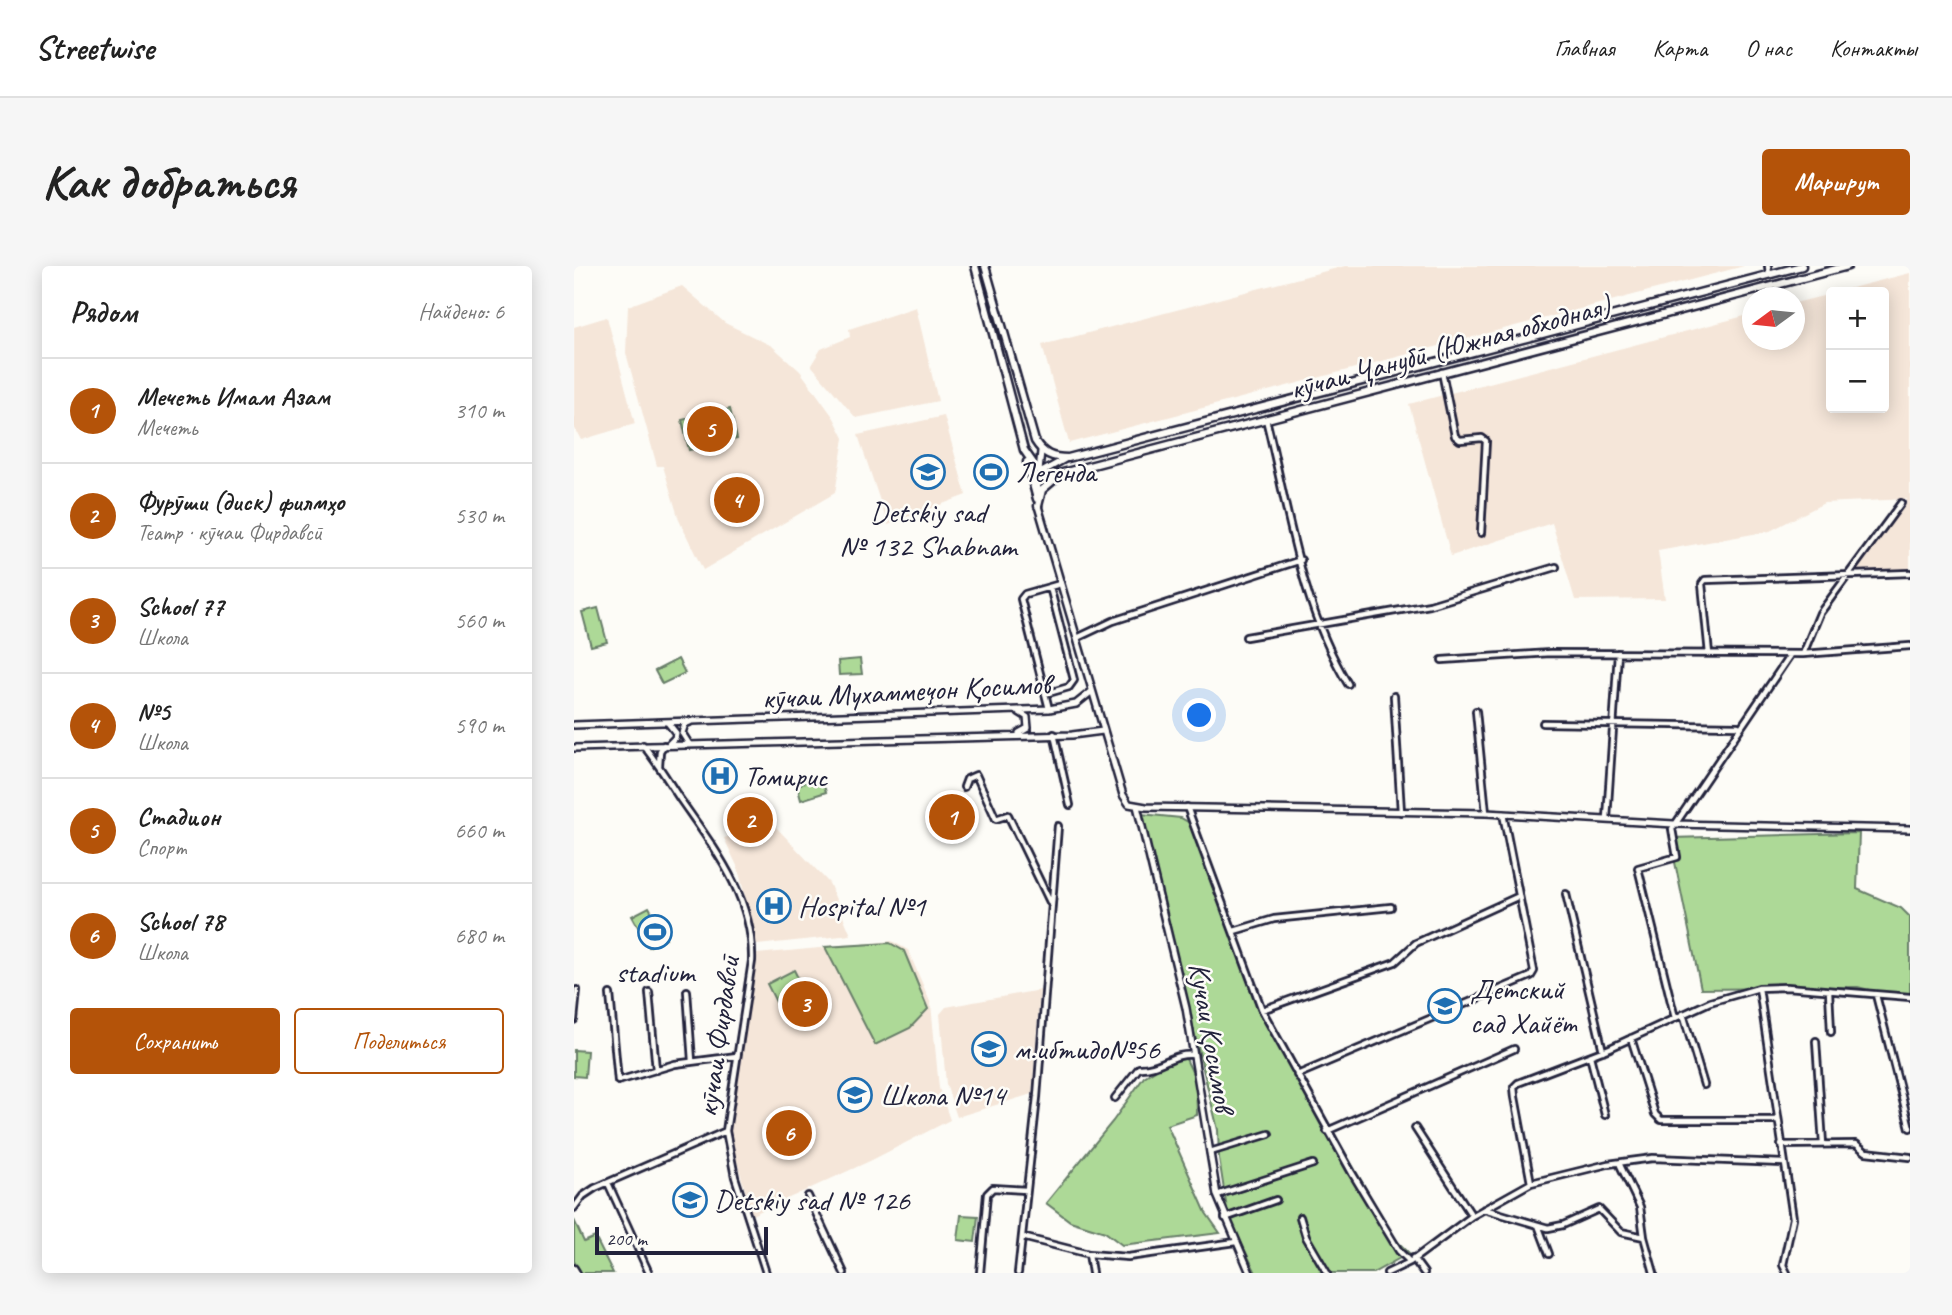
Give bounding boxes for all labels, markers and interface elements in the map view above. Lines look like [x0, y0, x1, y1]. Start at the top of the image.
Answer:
text: Streetwise [35, 27, 154, 69]
text: Главная [1554, 33, 1615, 63]
text: Карта [1653, 33, 1707, 63]
text: О нас [1745, 33, 1792, 63]
text: Контакты [1830, 33, 1917, 63]
button: Маршрут [1762, 149, 1910, 215]
text: Как добраться [42, 151, 295, 213]
street label: кӯчаи Ҷанубӣ (Южная обходная) [1286, 285, 1616, 408]
north arrow [1742, 287, 1805, 350]
map controls [1826, 287, 1889, 413]
button: + [1826, 287, 1889, 350]
text: Рядом [70, 293, 137, 331]
text: Найдено: 6 [418, 297, 504, 326]
button: − [1826, 350, 1889, 413]
text: Мечеть Имам Азам [137, 380, 330, 413]
text: 1 [88, 396, 98, 425]
text: 310 m [455, 396, 504, 425]
pin: 5 [687, 403, 733, 455]
text: Мечеть [137, 413, 197, 442]
school or university icon: Detskiy sad № 132 Shabnam [909, 453, 947, 491]
sports icon: Легенда [972, 453, 1010, 491]
place label: Легенда [1016, 453, 1098, 491]
pin: 4 [714, 474, 760, 526]
text: Фурӯши (диск) филмҳо [137, 485, 344, 518]
place label: Detskiy sad № 132 Shabnam [839, 493, 1019, 565]
text: 2 [88, 501, 98, 530]
text: 530 m [455, 501, 504, 530]
text: Театр · кӯчаи Фирдавсӣ [137, 518, 322, 547]
text: School 77 [137, 590, 224, 623]
text: 3 [88, 606, 98, 635]
text: 560 m [455, 606, 504, 635]
text: Школа [137, 623, 188, 652]
street label: кӯчаи Мухаммеҷон Қосимов [761, 664, 1057, 718]
text: №5 [137, 695, 170, 728]
your location [1182, 698, 1216, 732]
text: 4 [88, 711, 98, 740]
text: 590 m [455, 711, 504, 740]
text: Школа [137, 728, 188, 757]
hospital icon: Томирис [701, 757, 739, 795]
place label: Томирис [744, 757, 828, 795]
pin: 1 [929, 791, 975, 843]
pin: 2 [727, 794, 773, 846]
text: Стадион [137, 800, 220, 833]
text: 5 [88, 816, 98, 845]
text: 660 m [455, 816, 504, 845]
text: Спорт [137, 833, 187, 862]
hospital icon: Hospital №1 [755, 887, 793, 925]
place label: Hospital №1 [798, 887, 927, 925]
text: School 78 [137, 905, 224, 938]
sports icon: stadium [636, 913, 674, 951]
text: 6 [88, 921, 98, 950]
text: 680 m [455, 921, 504, 950]
text: Школа [137, 938, 188, 967]
street label: кӯчаи Фирдавсӣ [688, 951, 748, 1119]
place label: stadium [616, 953, 696, 991]
street label: Кучаи Қосимов [1180, 960, 1245, 1120]
place label: Детский сад Хайёт [1470, 970, 1579, 1042]
pin: 3 [782, 978, 828, 1030]
school or university icon: Детский сад Хайёт [1426, 987, 1464, 1025]
button: Сохранить [70, 1008, 280, 1074]
button: Поделиться [294, 1008, 504, 1074]
school or university icon: м.ибтидо№56 [970, 1030, 1008, 1068]
place label: м.ибтидо№56 [1014, 1030, 1161, 1068]
school or university icon: Школа №14 [836, 1076, 874, 1114]
place label: Школа №14 [880, 1076, 1008, 1114]
pin: 6 [766, 1107, 812, 1159]
school or university icon: Detskiy sad № 126 [671, 1181, 709, 1219]
place label: Detskiy sad № 126 [714, 1181, 911, 1219]
scale bar [595, 1224, 768, 1256]
text: 200 m [606, 1227, 647, 1251]

